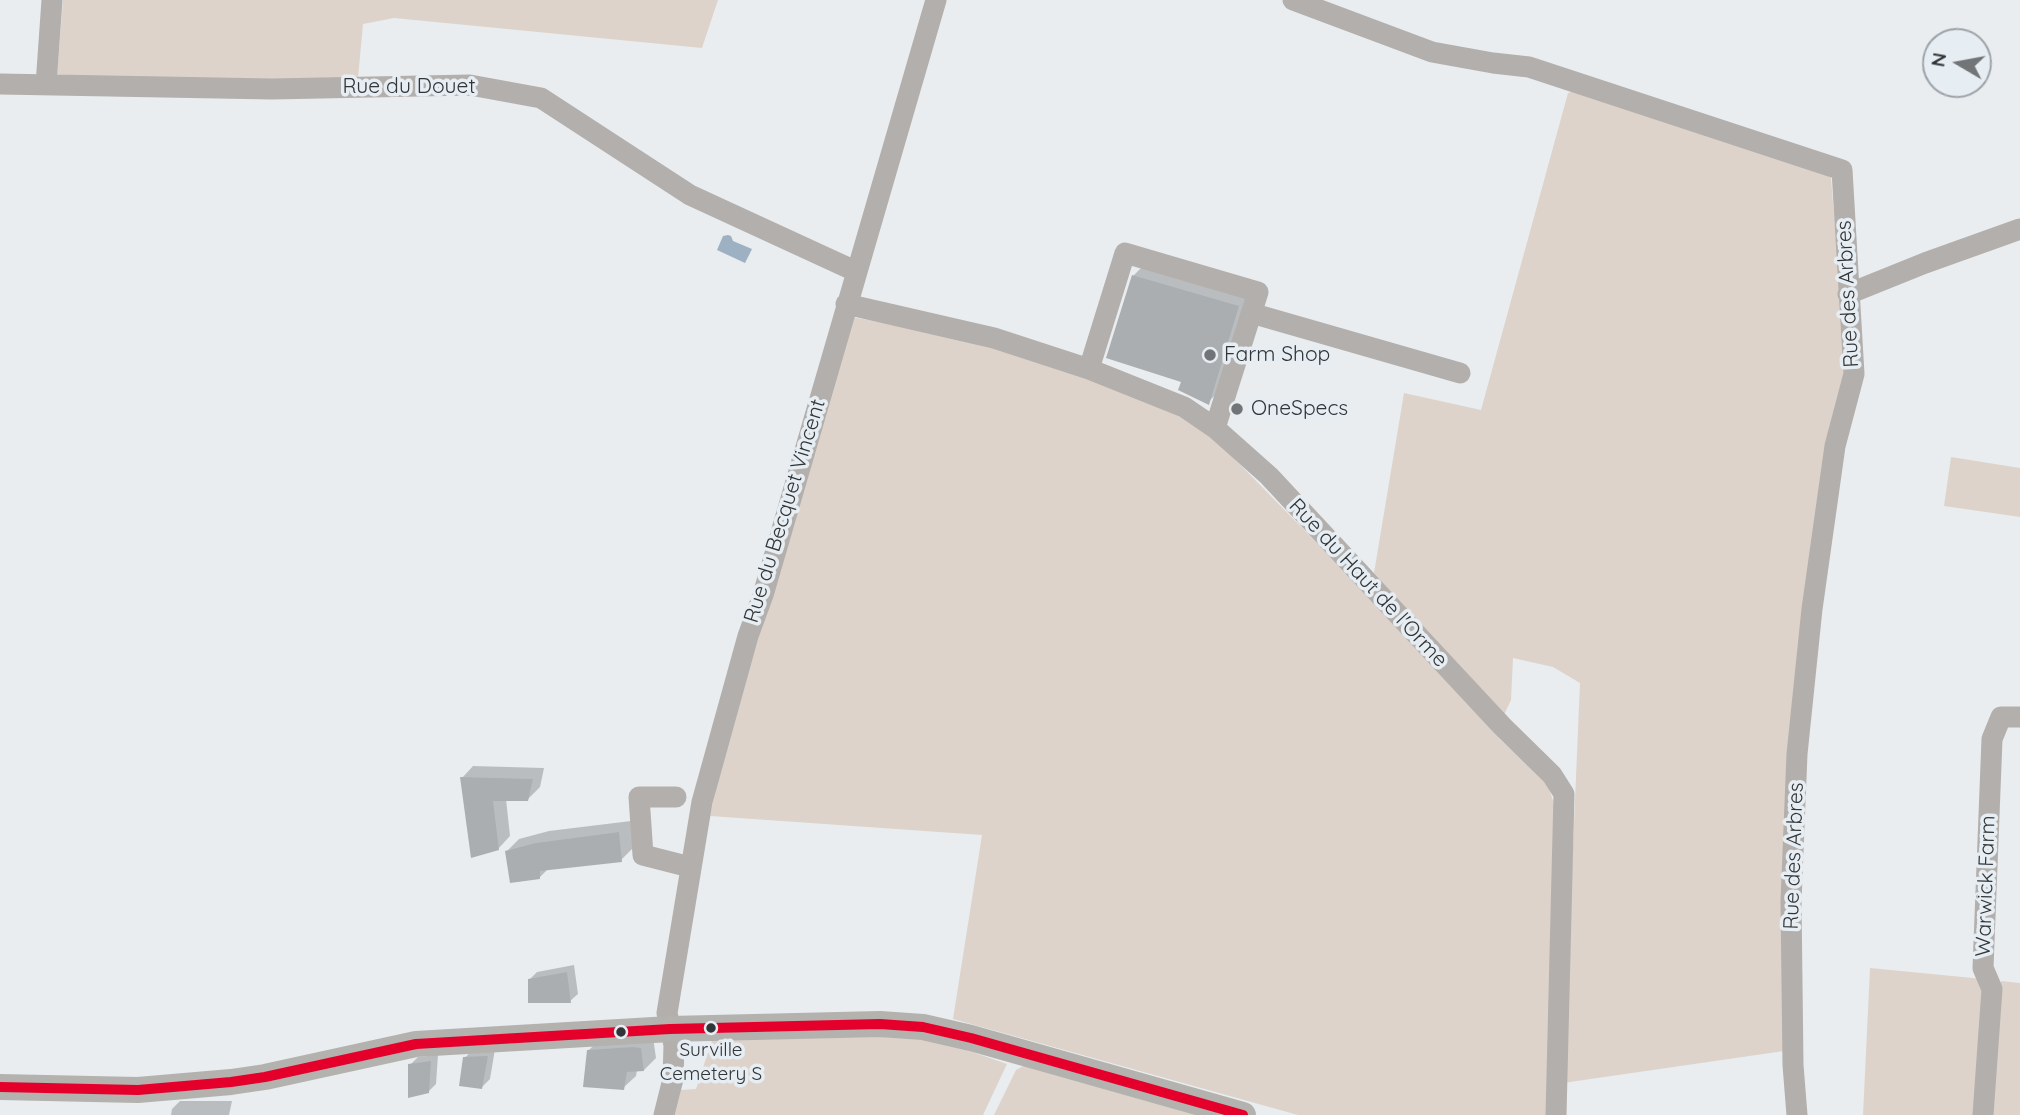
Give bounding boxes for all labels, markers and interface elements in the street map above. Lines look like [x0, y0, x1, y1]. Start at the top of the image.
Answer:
north arrow [1922, 28, 1992, 98]
text: N [1925, 51, 1951, 69]
street label: Rue du Douet [342, 74, 476, 100]
street label: Rue des Arbres [1832, 220, 1864, 368]
place label: Farm Shop [1224, 342, 1330, 368]
marker: Farm Shop [1202, 347, 1218, 363]
street label: Rue du Becquet Vincent [739, 396, 831, 626]
place label: OneSpecs [1251, 396, 1348, 422]
marker: OneSpecs [1229, 401, 1245, 417]
street label: Rue du Haut de l'Orme [1283, 494, 1453, 672]
street label: Rue des Arbres [1779, 782, 1809, 930]
street label: Warwick Farm [1971, 815, 2001, 957]
marker: Surville Cemetery S [704, 1021, 718, 1035]
unlabelled marker [614, 1025, 628, 1039]
place label: Surville Cemetery S [660, 1039, 762, 1083]

